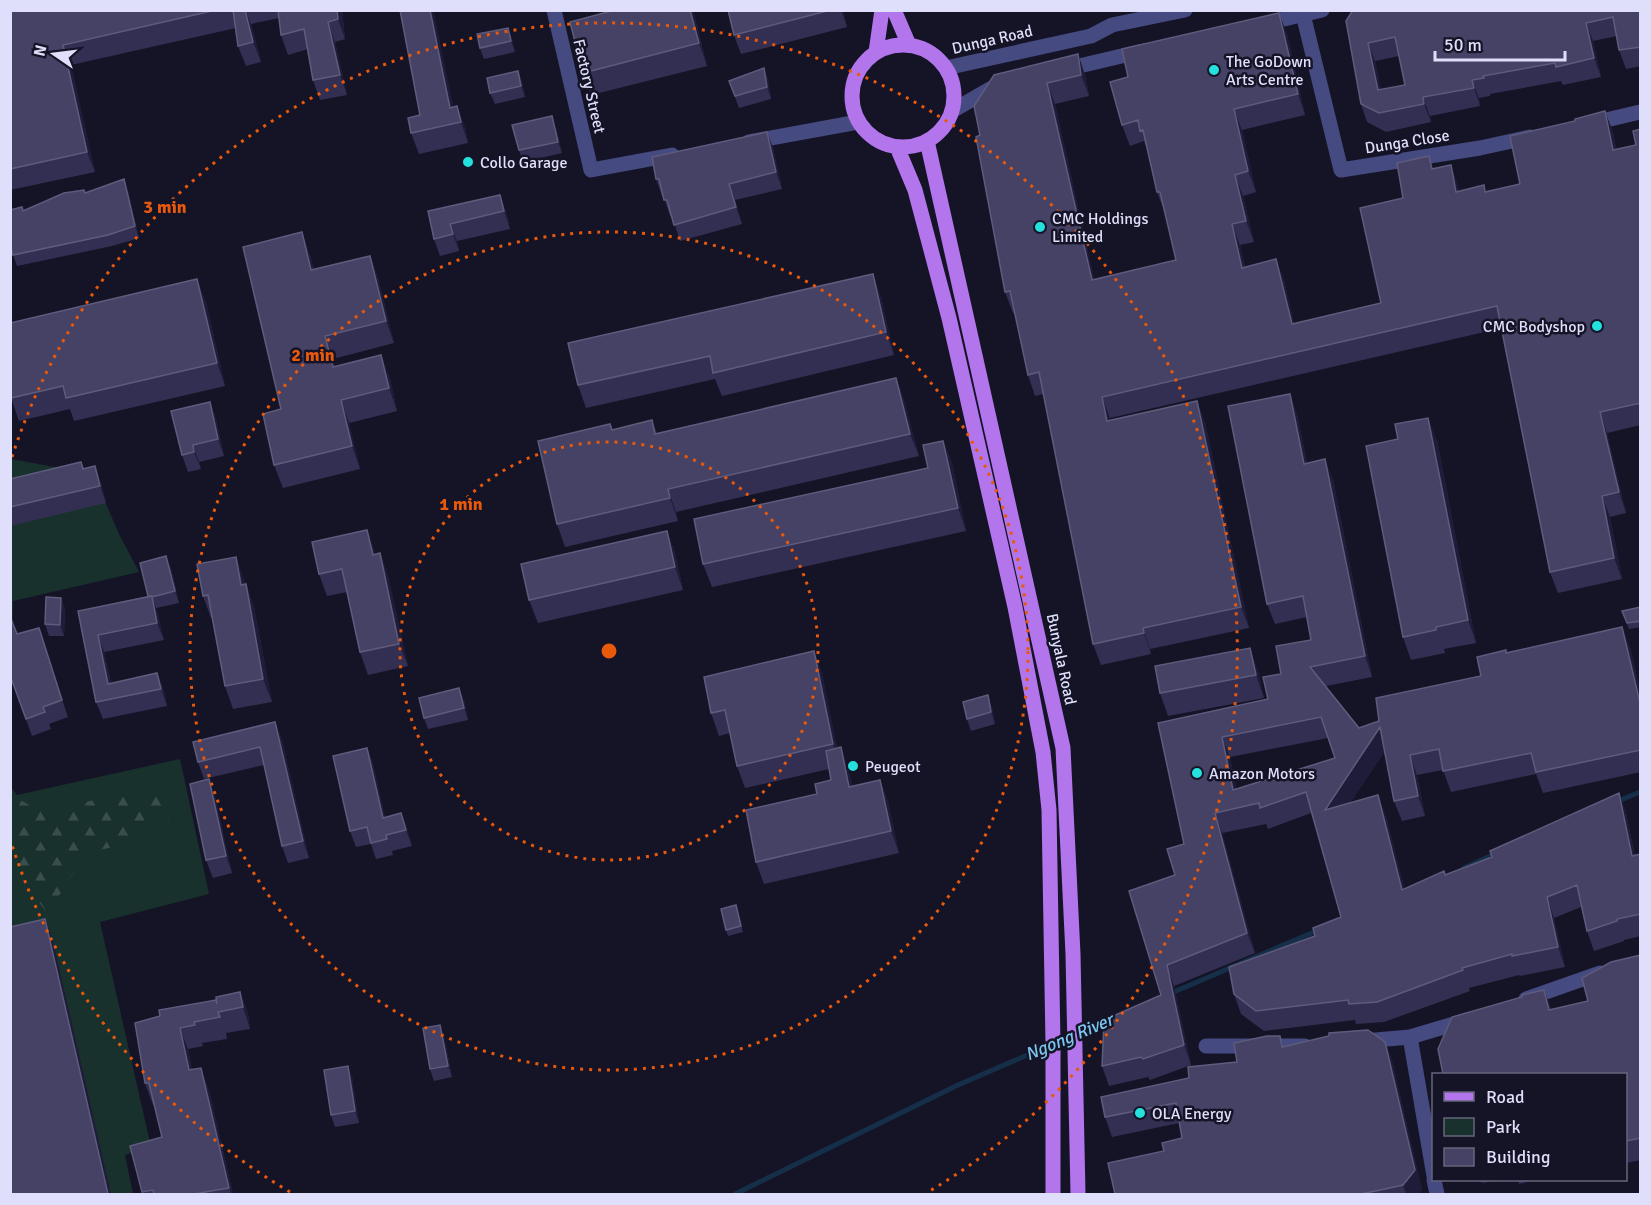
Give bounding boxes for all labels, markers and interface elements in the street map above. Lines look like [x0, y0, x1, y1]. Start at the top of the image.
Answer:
street label: Dunga Road [950, 21, 1035, 59]
north arrow [24, 24, 84, 84]
scale bar [1435, 24, 1566, 62]
text: 50 m [1444, 34, 1482, 56]
street label: Factory Street [568, 37, 610, 136]
text: N [29, 43, 51, 58]
place label: The GoDown Arts Centre [1226, 52, 1312, 90]
marker: The GoDown Arts Centre [1207, 63, 1221, 77]
street label: Dunga Close [1363, 125, 1451, 159]
place label: Collo Garage [480, 153, 567, 173]
marker: Collo Garage [461, 155, 475, 169]
text: 3 min [143, 196, 187, 218]
place label: CMC Holdings Limited [1052, 209, 1148, 247]
marker: CMC Holdings Limited [1033, 220, 1047, 234]
place label: CMC Bodyshop [1483, 317, 1585, 337]
marker: CMC Bodyshop [1590, 319, 1604, 333]
text: 2 min [291, 344, 335, 366]
text: 1 min [439, 493, 483, 515]
street label: Bunyala Road [1042, 612, 1080, 707]
centre of rings [599, 641, 619, 661]
place label: Peugeot [865, 757, 921, 777]
marker: Peugeot [846, 759, 860, 773]
place label: Amazon Motors [1209, 764, 1315, 784]
marker: Amazon Motors [1190, 766, 1204, 780]
water label: Ngong River [1022, 1008, 1119, 1065]
legend [1432, 1073, 1627, 1181]
text: Road [1486, 1086, 1525, 1108]
place label: OLA Energy [1152, 1104, 1232, 1124]
marker: OLA Energy [1133, 1106, 1147, 1120]
text: Park [1486, 1116, 1521, 1138]
text: Building [1486, 1146, 1550, 1168]

